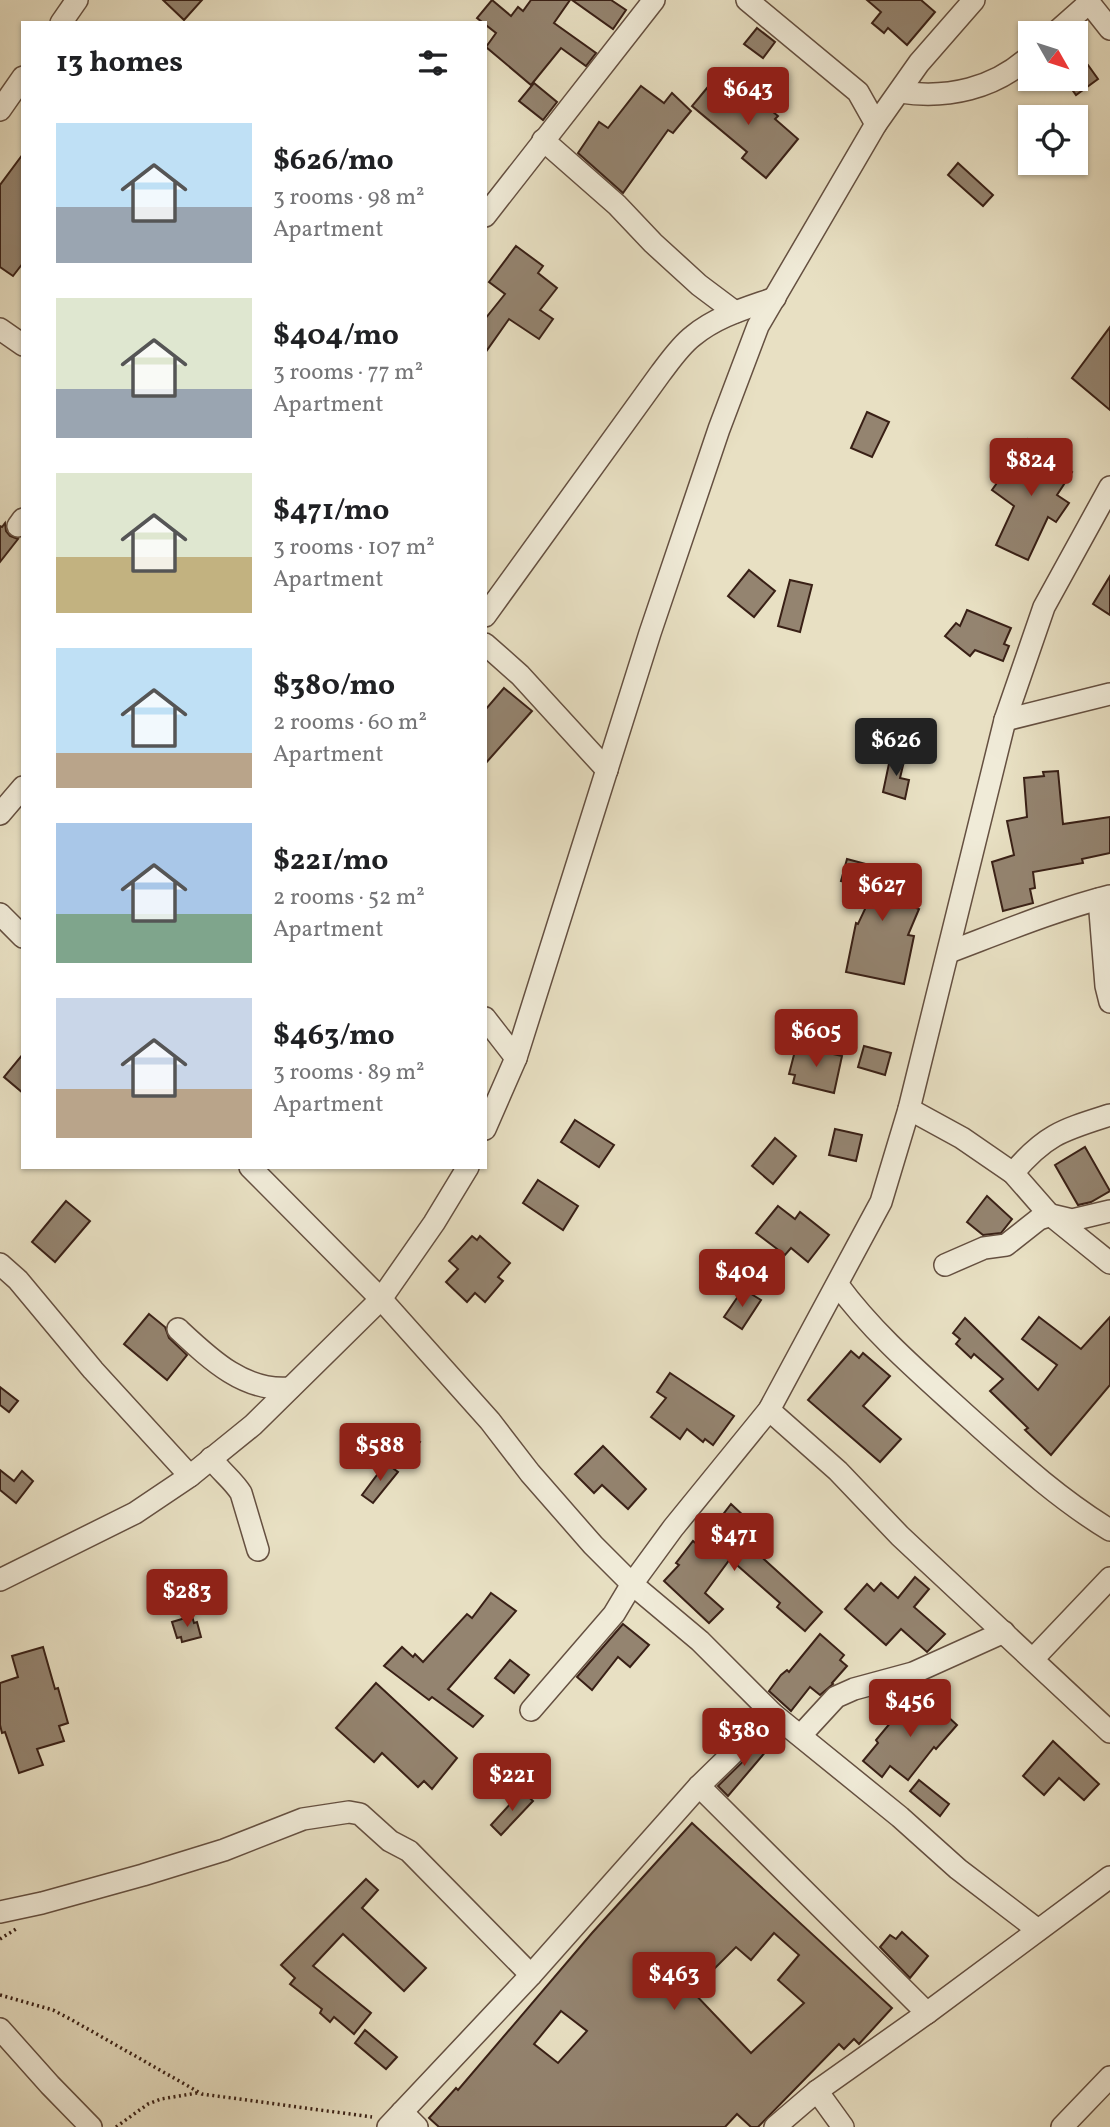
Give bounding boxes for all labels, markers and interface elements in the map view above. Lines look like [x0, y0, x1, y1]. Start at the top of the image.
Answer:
north arrow [1018, 21, 1088, 91]
map controls [1018, 21, 1088, 175]
text: 13 homes [56, 42, 183, 84]
icon: filters [414, 44, 452, 82]
pin: $643 [707, 68, 789, 127]
text: $643 [723, 74, 773, 106]
button: locate [1018, 105, 1088, 175]
text: $626/mo [273, 140, 394, 182]
icon: home [112, 151, 196, 235]
text: 3 rooms · 98 m² [273, 182, 425, 214]
text: Apartment [273, 214, 384, 246]
text: $404/mo [273, 315, 399, 357]
icon: home [112, 326, 196, 410]
text: 3 rooms · 77 m² [273, 357, 423, 389]
text: Apartment [273, 389, 384, 421]
pin: $824 [990, 438, 1072, 498]
text: $824 [1006, 445, 1056, 477]
text: $471/mo [273, 490, 389, 532]
icon: home [112, 501, 196, 585]
text: 3 rooms · 107 m² [273, 532, 435, 564]
text: Apartment [273, 564, 384, 596]
text: $380/mo [273, 665, 395, 707]
icon: home [112, 676, 196, 760]
text: 2 rooms · 60 m² [273, 707, 427, 739]
pin: $626 [855, 718, 937, 778]
text: $626 [871, 725, 921, 757]
text: Apartment [273, 739, 384, 771]
text: $221/mo [273, 840, 388, 882]
icon: home [112, 851, 196, 935]
pin: $627 [841, 864, 923, 923]
text: $627 [858, 870, 906, 902]
text: 2 rooms · 52 m² [273, 882, 425, 914]
text: Apartment [273, 914, 384, 946]
pin: $605 [775, 1010, 857, 1069]
text: $463/mo [273, 1015, 395, 1057]
text: $605 [791, 1016, 841, 1048]
icon: home [112, 1026, 196, 1110]
text: 3 rooms · 89 m² [273, 1057, 425, 1089]
text: Apartment [273, 1089, 384, 1121]
pin: $404 [701, 1250, 783, 1309]
text: $404 [715, 1256, 769, 1288]
pin: $588 [339, 1424, 421, 1483]
text: $588 [356, 1430, 404, 1462]
pin: $471 [693, 1514, 775, 1573]
text: $471 [711, 1520, 757, 1552]
pin: $283 [146, 1570, 228, 1629]
text: $283 [162, 1576, 212, 1608]
pin: $456 [869, 1680, 951, 1739]
text: $456 [885, 1686, 935, 1718]
pin: $380 [703, 1708, 785, 1768]
text: $380 [718, 1715, 770, 1747]
pin: $221 [471, 1754, 553, 1813]
text: $221 [489, 1760, 535, 1792]
pin: $463 [633, 1952, 715, 2012]
text: $463 [649, 1959, 699, 1991]

